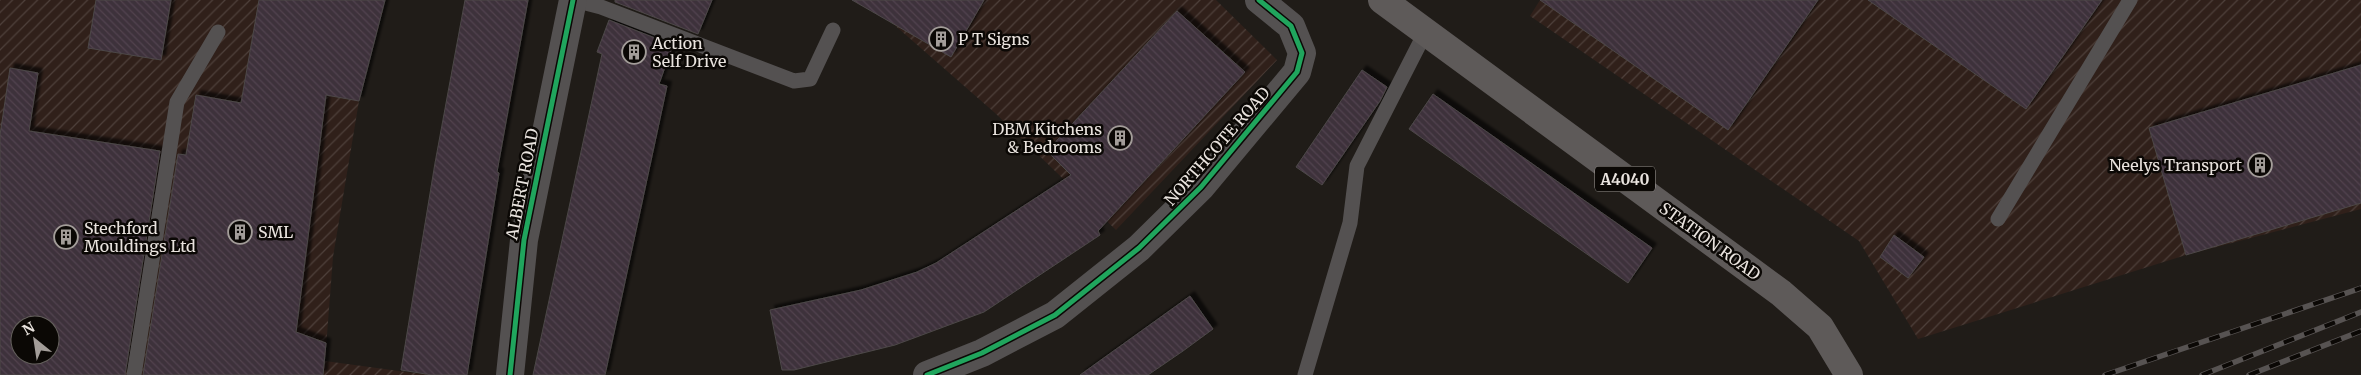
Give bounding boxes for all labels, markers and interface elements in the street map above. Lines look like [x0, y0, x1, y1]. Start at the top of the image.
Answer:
building icon: P T Signs [928, 26, 954, 52]
place label: P T Signs [958, 29, 1030, 49]
place label: Action Self Drive [651, 33, 726, 71]
building icon: Action Self Drive [621, 39, 647, 65]
street label: NORTHCOTE ROAD [1160, 83, 1274, 209]
place label: DBM Kitchens & Bedrooms [992, 119, 1102, 157]
building icon: DBM Kitchens & Bedrooms [1107, 125, 1133, 151]
street label: ALBERT ROAD [501, 127, 543, 242]
building icon: Neelys Transport [2247, 152, 2273, 178]
place label: Neelys Transport [2109, 155, 2243, 175]
road number: A4040 [1595, 166, 1655, 192]
street label: STATION ROAD [1656, 198, 1764, 284]
place label: Stechford Mouldings Ltd [84, 218, 196, 256]
building icon: SML [227, 219, 253, 245]
place label: SML [258, 222, 293, 242]
building icon: Stechford Mouldings Ltd [53, 224, 79, 250]
north arrow [10, 315, 60, 365]
text: N [19, 318, 38, 339]

